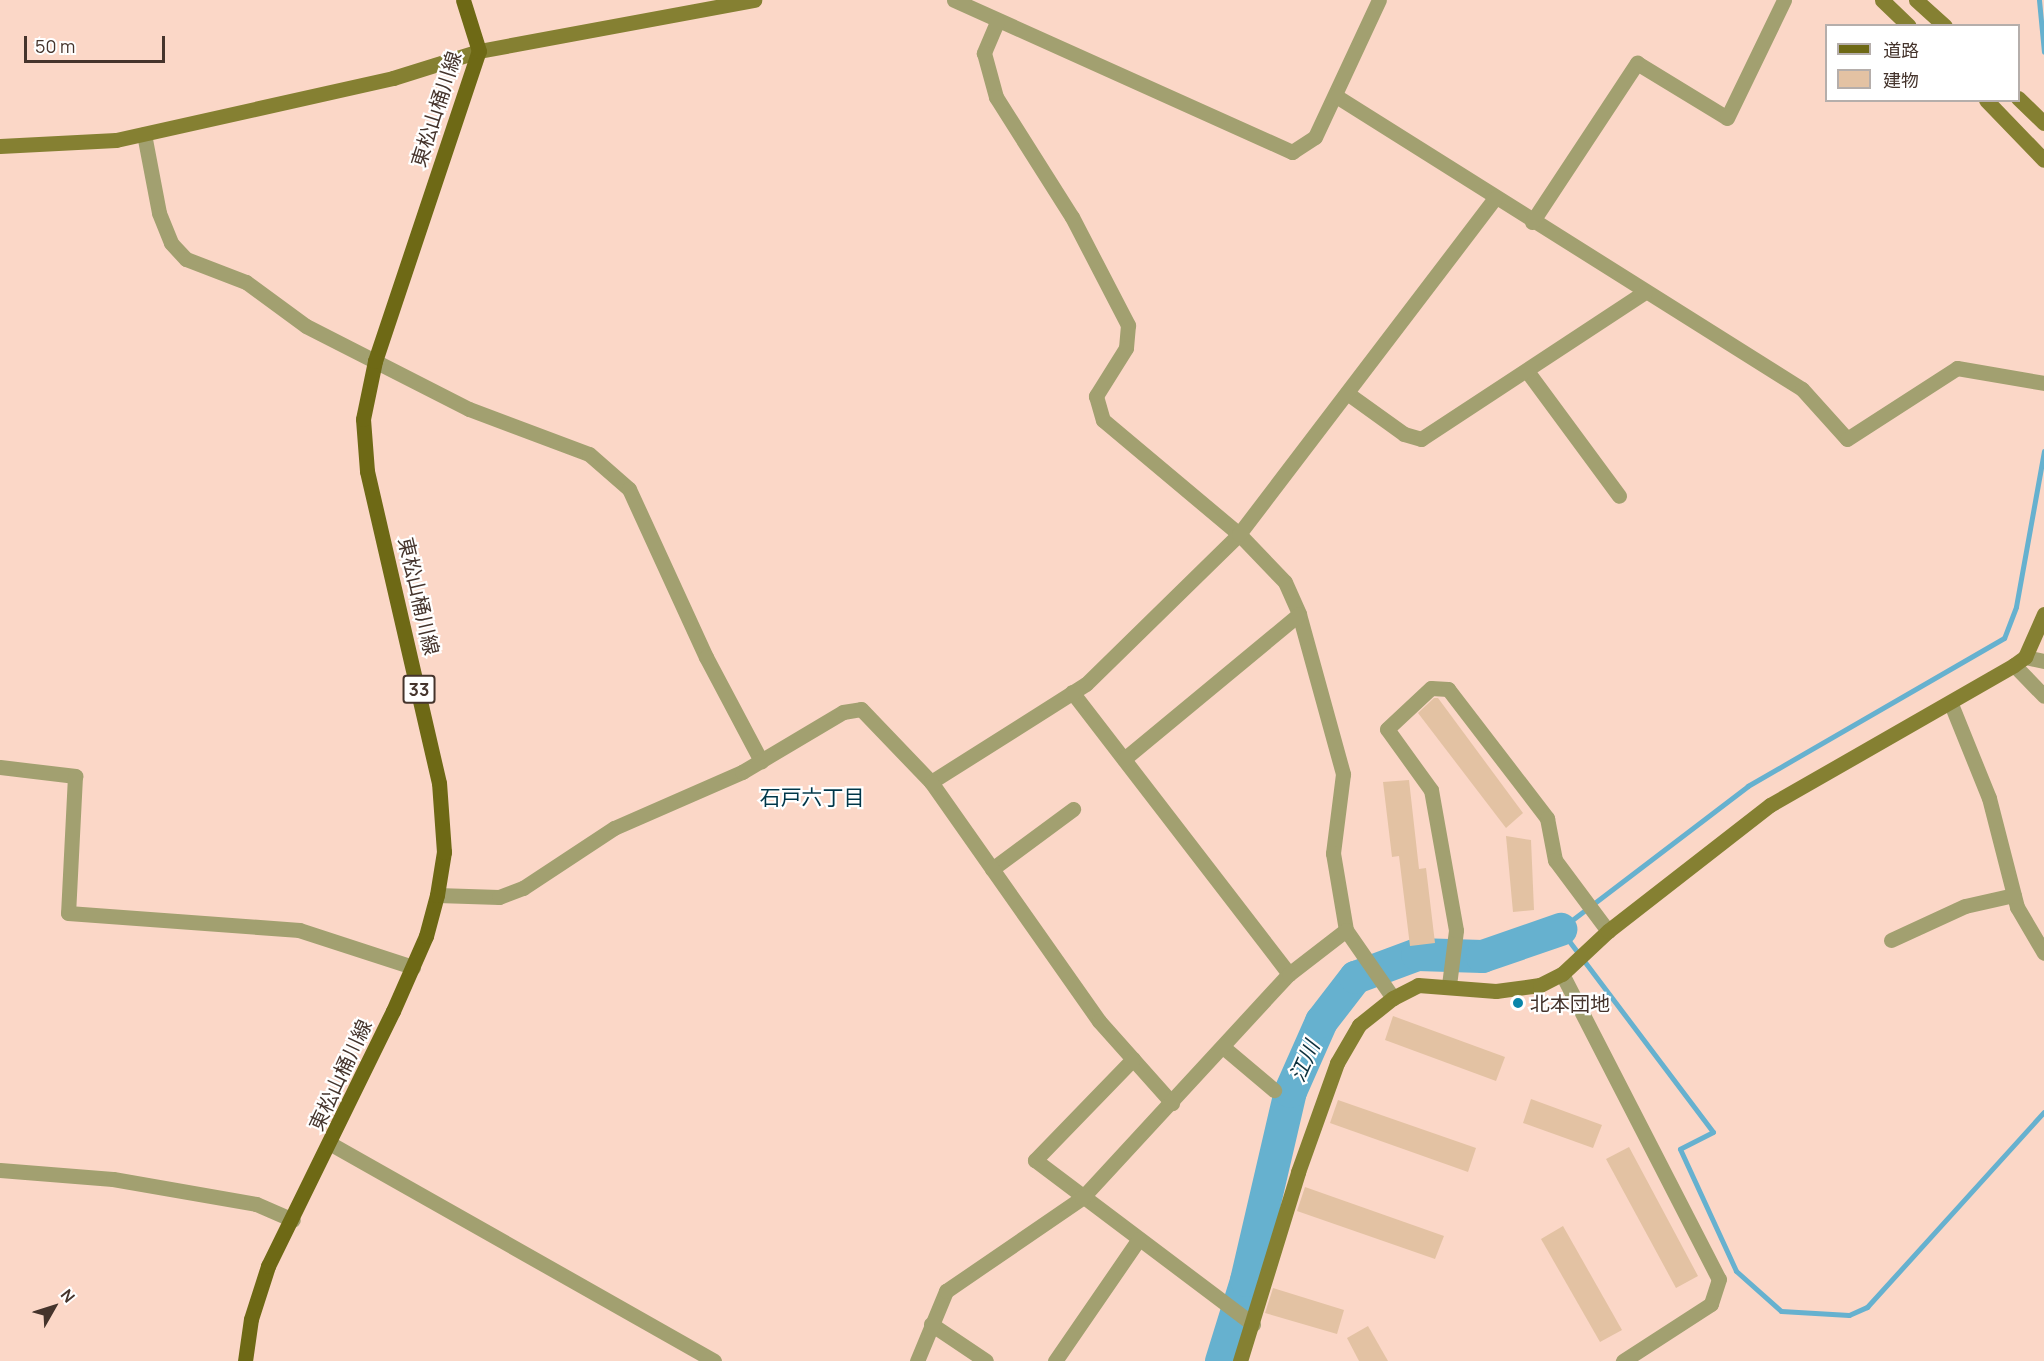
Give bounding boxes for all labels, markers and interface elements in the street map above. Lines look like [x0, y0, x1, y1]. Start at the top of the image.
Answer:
scale bar [27, 24, 168, 62]
legend [1825, 24, 2020, 102]
text: 50 m [35, 34, 75, 58]
text: 道路 [1883, 38, 1919, 62]
street label: 東松山桶川線 [406, 48, 466, 170]
text: 建物 [1883, 68, 1919, 92]
street label: 東松山桶川線 [394, 535, 444, 657]
road number: 33 [402, 674, 436, 704]
district label: 石戸六丁目 [760, 784, 864, 810]
place label: 北本団地 [1530, 991, 1610, 1015]
marker: 北本団地 [1511, 996, 1525, 1010]
street label: 東松山桶川線 [304, 1016, 376, 1134]
water label: 江川 [1284, 1037, 1324, 1085]
north arrow [24, 1277, 84, 1337]
text: N [56, 1284, 80, 1307]

